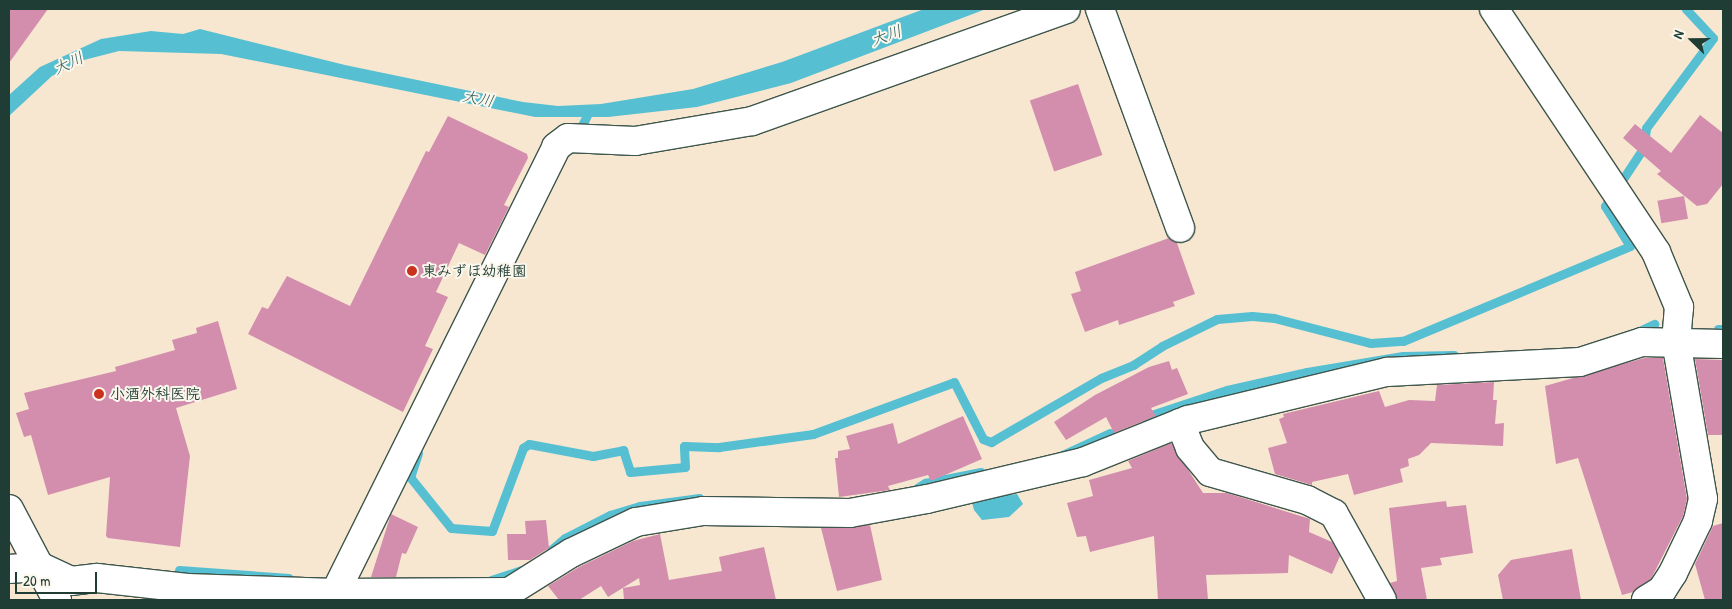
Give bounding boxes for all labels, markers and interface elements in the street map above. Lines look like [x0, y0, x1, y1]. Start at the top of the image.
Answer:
north arrow [1667, 15, 1717, 65]
water label: 大川 [868, 21, 904, 49]
text: N [1667, 27, 1688, 41]
water label: 大川 [49, 48, 87, 78]
water label: 大川 [460, 86, 496, 110]
place label: 東みずほ幼稚園 [422, 262, 527, 280]
marker: 東みずほ幼稚園 [406, 265, 418, 277]
place label: 小酒外科医院 [110, 385, 200, 403]
marker: 小酒外科医院 [92, 387, 106, 401]
scale bar [18, 562, 100, 594]
text: 20 m [23, 570, 50, 591]

